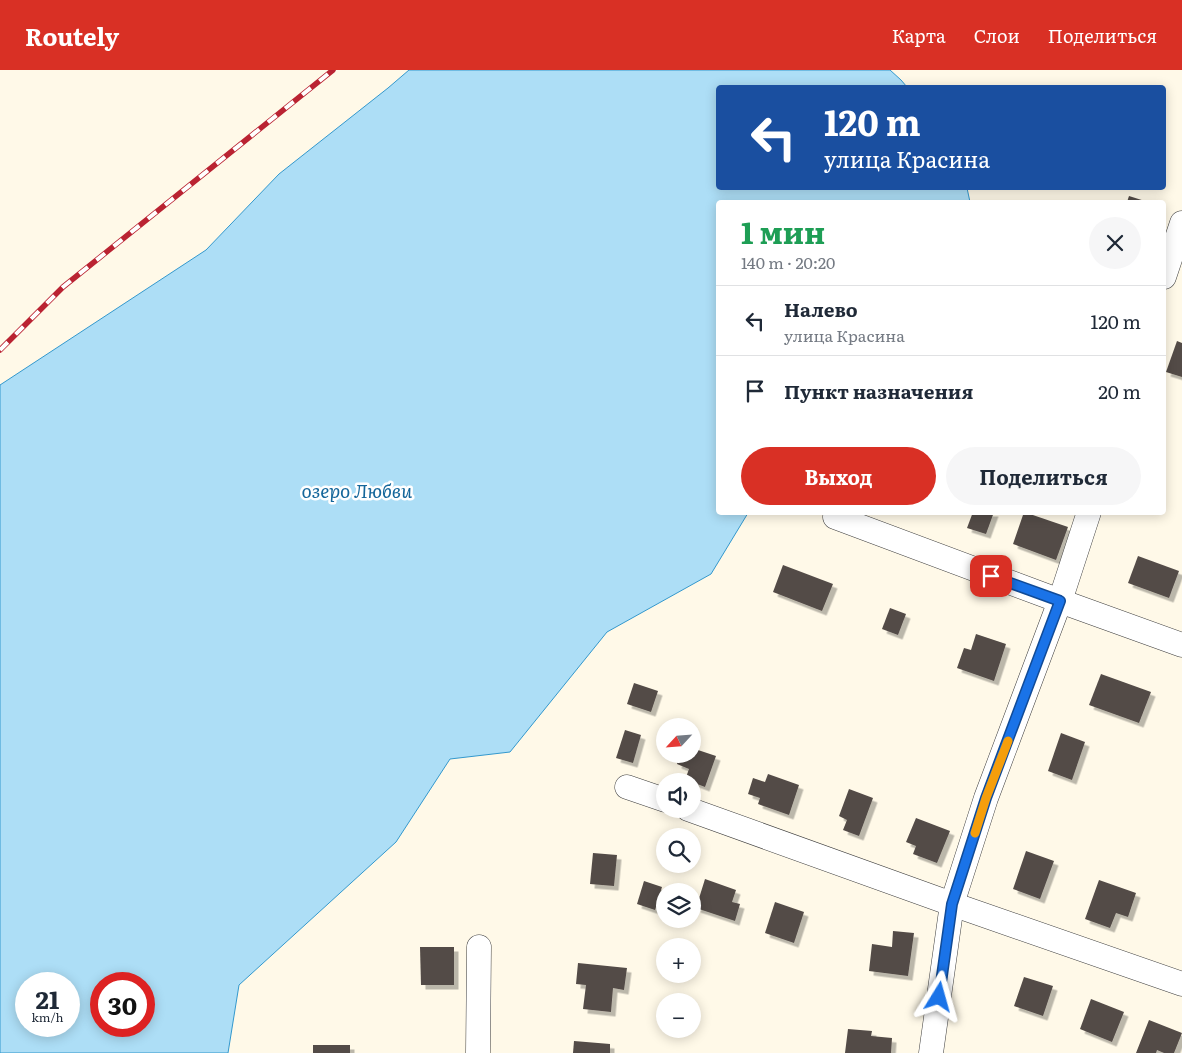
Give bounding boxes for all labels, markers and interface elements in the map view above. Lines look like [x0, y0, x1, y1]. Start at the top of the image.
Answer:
text: Routely [25, 18, 119, 53]
text: Карта [892, 22, 946, 49]
text: Слои [974, 22, 1020, 49]
text: Поделиться [1048, 22, 1157, 49]
text: 120 m [824, 95, 921, 147]
icon: left [741, 105, 806, 170]
text: улица Красина [824, 142, 990, 175]
text: 1 мин [741, 209, 825, 253]
button: close [1089, 217, 1141, 269]
text: 140 m · 20:20 [741, 250, 835, 274]
text: Налево [784, 295, 858, 323]
icon: left [741, 307, 769, 335]
text: 120 m [1090, 307, 1141, 335]
text: улица Красина [784, 323, 905, 347]
icon: arrive [741, 377, 769, 405]
text: Пункт назначения [784, 377, 973, 405]
text: 20 m [1098, 377, 1141, 405]
button: Выход [741, 447, 936, 505]
button: Поделиться [946, 447, 1141, 505]
water label: озеро Любви [302, 476, 413, 504]
pin [970, 555, 1012, 597]
icon: arrive [977, 562, 1005, 590]
north arrow [656, 718, 701, 762]
map controls [656, 718, 701, 1038]
button: sound [656, 773, 701, 818]
button: search [656, 828, 701, 873]
button: layers [656, 883, 701, 928]
button: + [656, 938, 701, 983]
position arrow [912, 970, 964, 1022]
speed limit sign: 30 [90, 972, 155, 1037]
text: 21 [36, 980, 59, 1017]
button: − [656, 993, 701, 1038]
text: km/h [32, 1008, 63, 1026]

